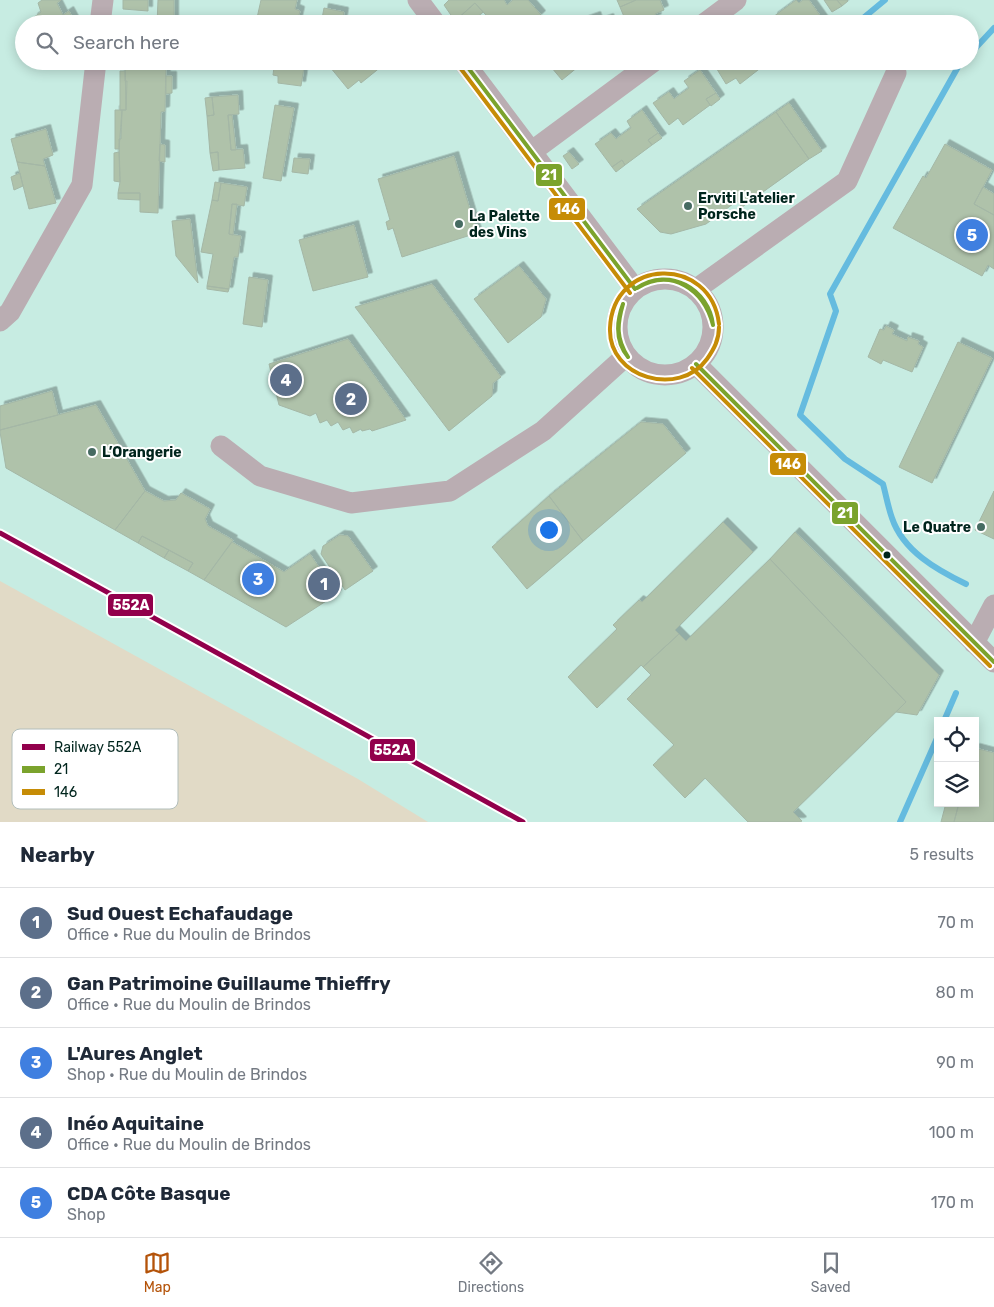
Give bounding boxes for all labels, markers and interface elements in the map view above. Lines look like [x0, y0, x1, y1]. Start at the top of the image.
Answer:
search box [15, 15, 979, 70]
icon: search [33, 29, 61, 57]
text: Search here [73, 31, 180, 54]
line badge: 21 [535, 163, 563, 187]
text: 21 [541, 167, 557, 184]
place label: Erviti L'atelier Porsche [698, 190, 795, 223]
line badge: 146 [548, 197, 586, 221]
marker: Erviti L'atelier Porsche [682, 200, 694, 212]
text: 146 [554, 201, 580, 218]
place label: La Palette des Vins [469, 208, 540, 241]
pin: 5 [956, 216, 988, 254]
marker: La Palette des Vins [453, 218, 465, 230]
pin: 4 [270, 361, 302, 399]
pin: 2 [335, 380, 367, 418]
place label: L’Orangerie [102, 444, 182, 461]
marker: L’Orangerie [86, 446, 98, 458]
line badge: 146 [769, 452, 807, 476]
text: 146 [775, 456, 801, 473]
line badge: 21 [831, 501, 859, 525]
text: 21 [837, 505, 853, 522]
your location [536, 517, 562, 543]
place label: Le Quatre [903, 519, 971, 536]
marker: Le Quatre [975, 521, 987, 533]
unlabelled marker [882, 550, 892, 560]
pin: 3 [242, 560, 274, 598]
pin: 1 [308, 565, 340, 603]
line badge: 552A [107, 593, 154, 617]
text: 552A [112, 597, 150, 614]
map controls [934, 717, 979, 807]
button: locate [934, 717, 979, 762]
legend [12, 729, 178, 809]
line badge: 552A [369, 738, 416, 762]
text: Railway 552A [54, 739, 142, 756]
text: 552A [373, 742, 411, 759]
text: 21 [54, 761, 68, 778]
button: layers [934, 762, 979, 807]
text: 146 [54, 784, 77, 801]
text: Nearby [20, 842, 95, 867]
text: 5 results [910, 845, 974, 864]
text: Sud Ouest Echafaudage [67, 902, 293, 925]
text: 1 [32, 913, 40, 932]
text: 70 m [937, 913, 974, 932]
text: Office · Rue du Moulin de Brindos [67, 925, 311, 944]
text: Gan Patrimoine Guillaume Thieffry [67, 972, 391, 995]
text: 2 [31, 983, 41, 1002]
text: 80 m [936, 983, 974, 1002]
text: Office · Rue du Moulin de Brindos [67, 995, 311, 1014]
text: L'Aures Anglet [67, 1042, 203, 1065]
text: 3 [31, 1053, 41, 1072]
text: 90 m [936, 1053, 974, 1072]
text: Shop · Rue du Moulin de Brindos [67, 1065, 307, 1084]
text: Inéo Aquitaine [67, 1112, 204, 1135]
text: 4 [31, 1123, 41, 1142]
text: 100 m [929, 1123, 974, 1142]
text: Office · Rue du Moulin de Brindos [67, 1135, 311, 1154]
text: CDA Côte Basque [67, 1182, 230, 1205]
text: 5 [31, 1193, 41, 1212]
text: 170 m [931, 1193, 974, 1212]
text: Shop [67, 1205, 105, 1224]
tab: Map [143, 1249, 171, 1296]
tab: Directions [458, 1249, 524, 1296]
tab: Saved [811, 1249, 851, 1296]

